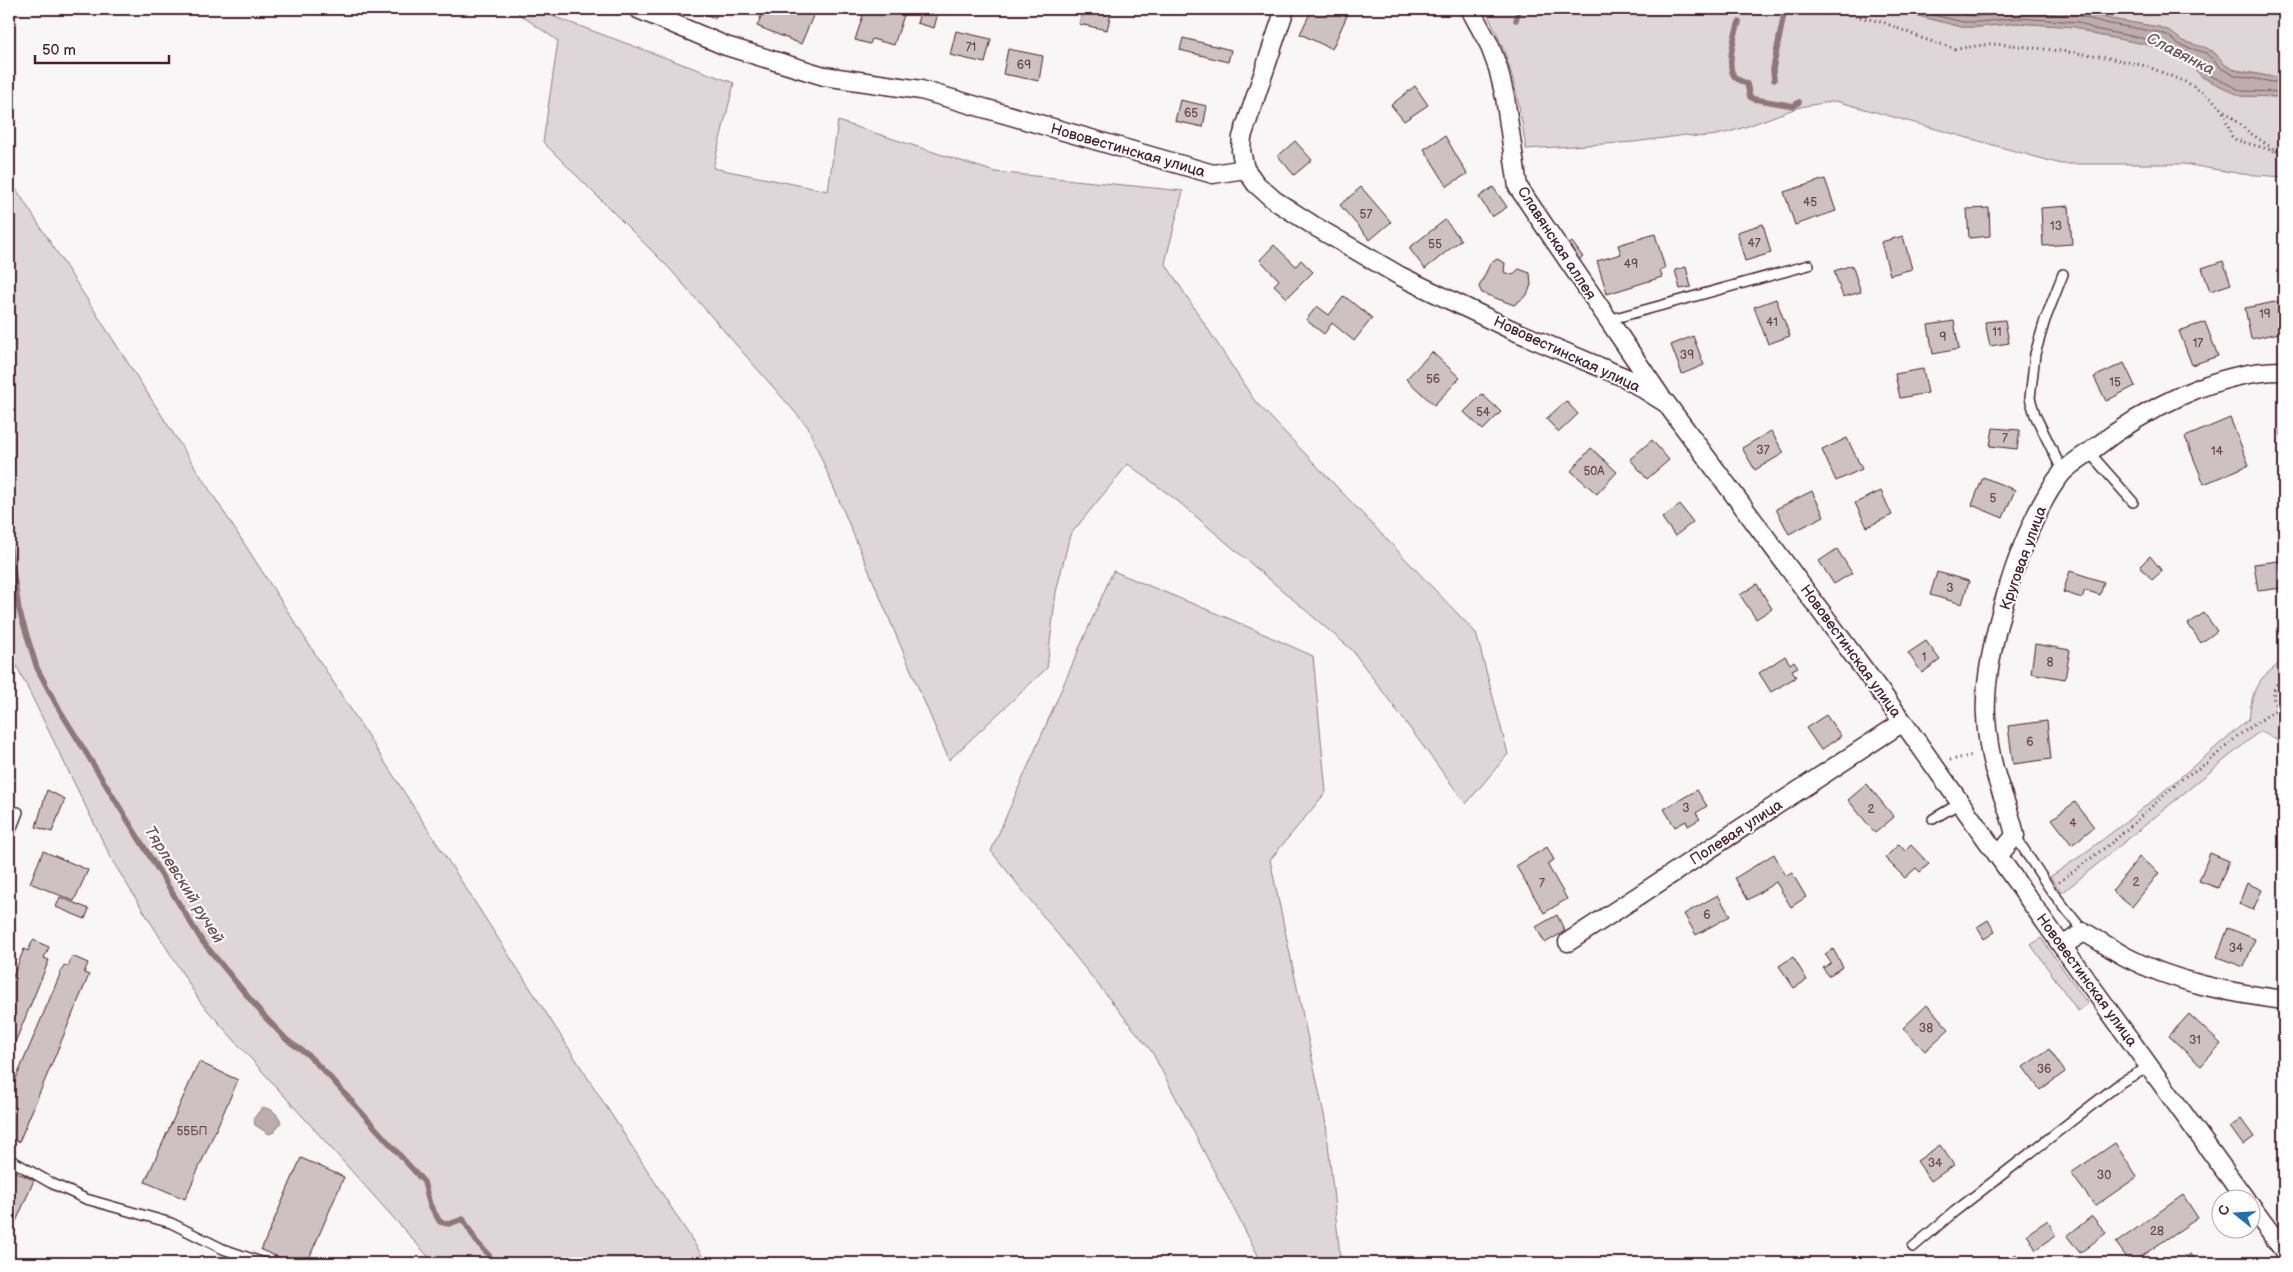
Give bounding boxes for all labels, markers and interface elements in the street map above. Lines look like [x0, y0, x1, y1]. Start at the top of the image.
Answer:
water label: Славянка [2143, 29, 2217, 80]
scale bar [35, 32, 169, 64]
house number: 71 [966, 40, 976, 55]
text: 50 m [42, 41, 76, 60]
house number: 69 [1017, 58, 1031, 73]
house number: 65 [1184, 106, 1198, 121]
street label: Нововестинская улица [1048, 119, 1207, 182]
street label: Славянская аллея [1513, 183, 1600, 303]
house number: 45 [1803, 195, 1817, 210]
house number: 57 [1360, 207, 1372, 222]
house number: 13 [2050, 219, 2062, 234]
house number: 47 [1747, 236, 1761, 251]
house number: 55 [1428, 237, 1442, 252]
house number: 49 [1624, 257, 1638, 272]
house number: 19 [2259, 307, 2271, 322]
street label: Нововестинская улица [1490, 312, 1643, 397]
house number: 41 [1766, 315, 1778, 330]
house number: 11 [1992, 325, 2002, 340]
house number: 9 [1940, 330, 1947, 345]
house number: 17 [2193, 336, 2203, 351]
house number: 39 [1680, 348, 1694, 363]
house number: 56 [1426, 372, 1440, 387]
house number: 15 [2109, 375, 2121, 390]
house number: 54 [1476, 405, 1491, 420]
house number: 7 [2002, 431, 2008, 446]
house number: 37 [1756, 443, 1770, 458]
house number: 14 [2211, 444, 2224, 459]
house number: 50А [1583, 464, 1605, 479]
house number: 5 [1990, 491, 1997, 506]
street label: Круговая улица [1996, 504, 2051, 613]
street label: Нововестинская улица [1796, 581, 1905, 722]
house number: 3 [1946, 581, 1954, 596]
house number: 1 [1922, 650, 1926, 665]
house number: 8 [2047, 655, 2054, 670]
house number: 6 [2026, 735, 2034, 750]
street label: Полевая улица [1686, 795, 1786, 869]
house number: 3 [1682, 801, 1690, 816]
house number: 2 [1867, 802, 1875, 817]
house number: 4 [2069, 816, 2077, 831]
water label: Тярлевский ручей [140, 822, 228, 947]
house number: 2 [2132, 875, 2140, 890]
house number: 7 [1539, 876, 1545, 891]
house number: 6 [1703, 908, 1711, 923]
street label: Нововестинская улица [2032, 910, 2141, 1051]
house number: 34 [2229, 941, 2244, 956]
house number: 38 [1919, 1021, 1933, 1036]
house number: 31 [2189, 1033, 2201, 1048]
house number: 36 [2037, 1062, 2051, 1077]
house number: 55БП [176, 1124, 208, 1139]
house number: 34 [1928, 1156, 1943, 1171]
house number: 30 [2097, 1168, 2111, 1183]
north arrow [2210, 1190, 2260, 1240]
text: С [2214, 1203, 2234, 1217]
house number: 28 [2150, 1224, 2164, 1239]

